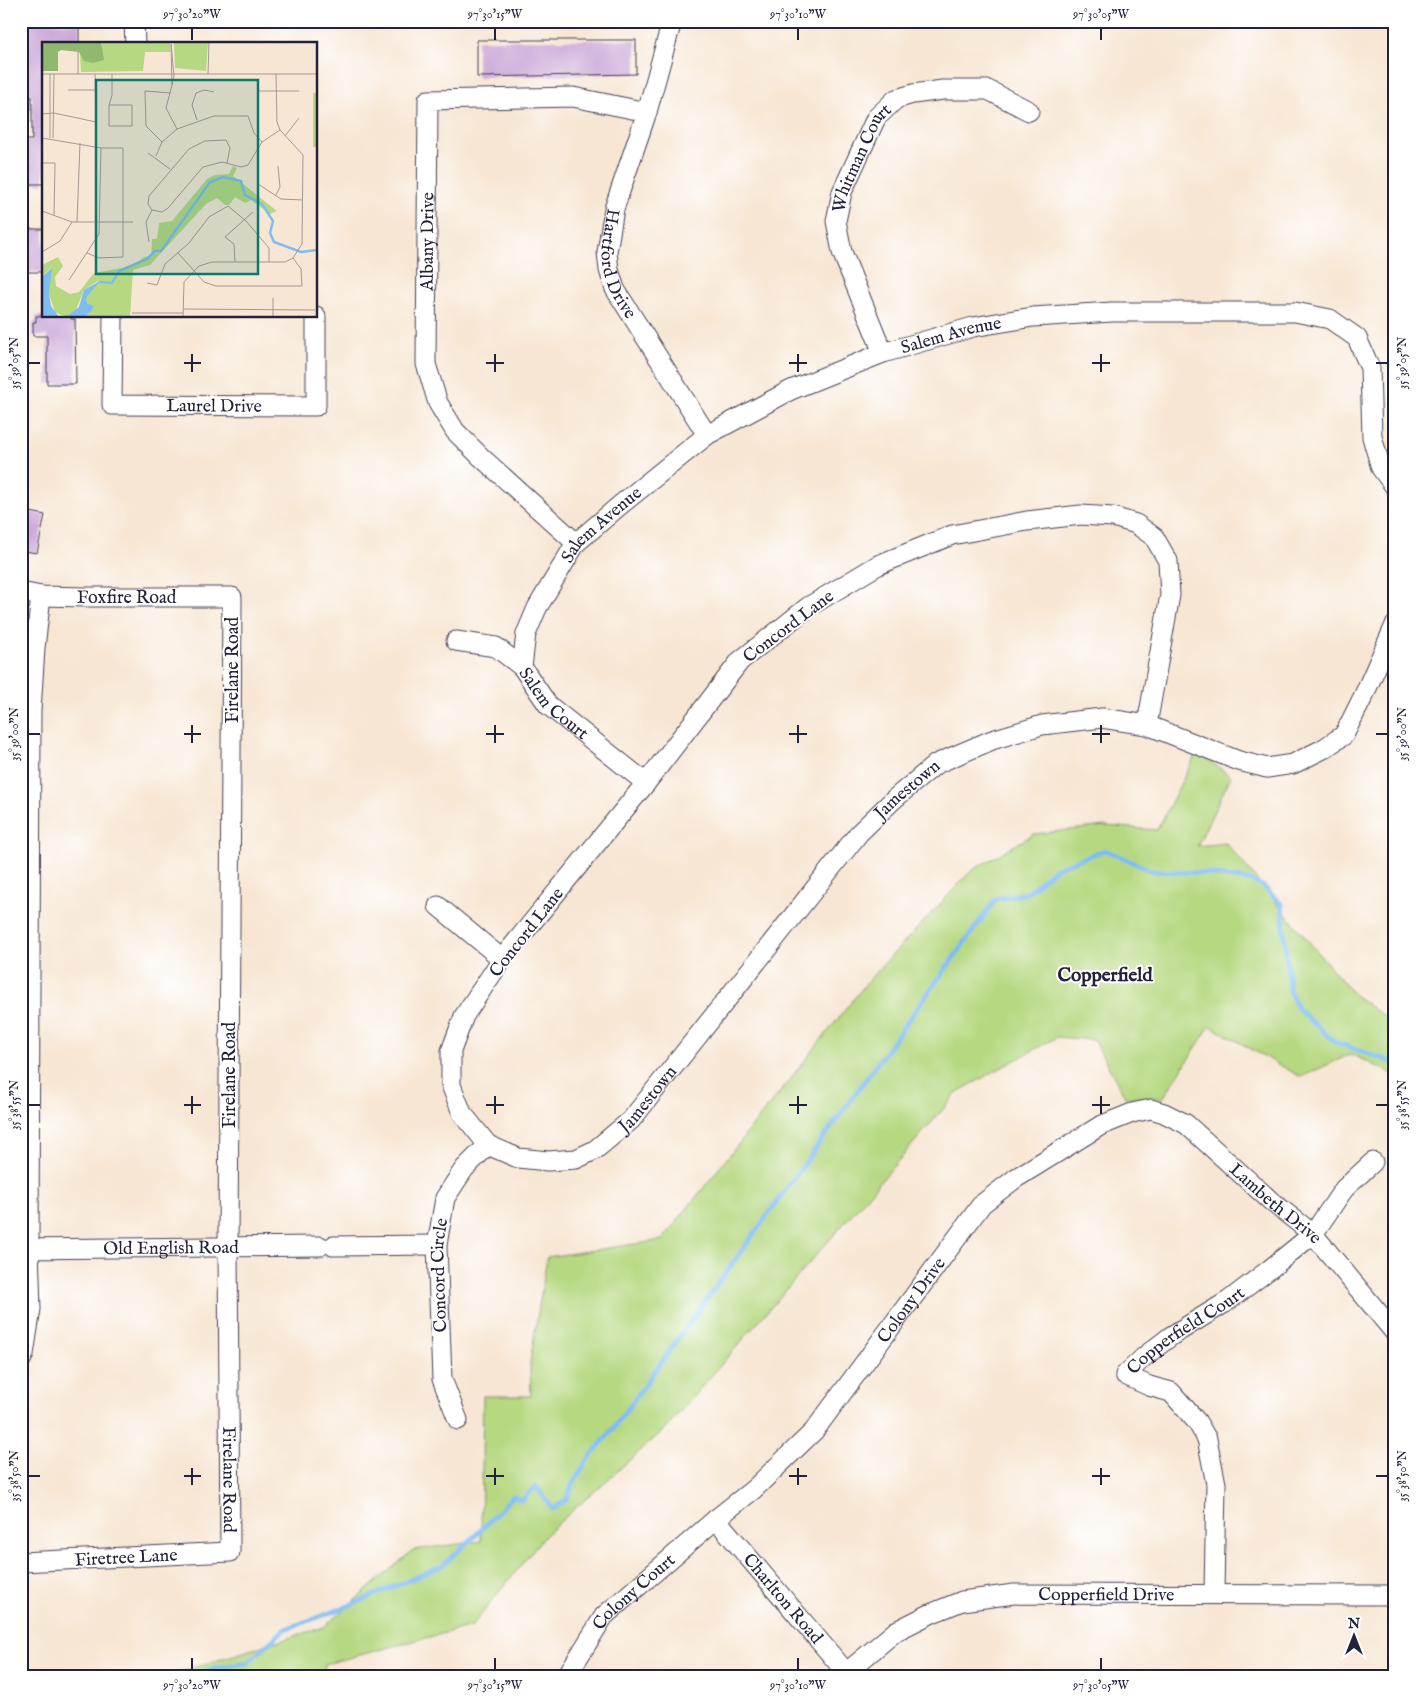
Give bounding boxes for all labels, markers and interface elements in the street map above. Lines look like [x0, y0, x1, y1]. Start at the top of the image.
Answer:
text: 97°30'20"W [162, 7, 221, 22]
text: 97°30'15"W [467, 7, 523, 22]
text: 97°30'10"W [769, 7, 827, 22]
text: 97°30'05"W [1072, 7, 1130, 22]
inset map [42, 42, 318, 318]
street label: Whitman Court [828, 99, 897, 215]
street label: Albany Drive [417, 192, 440, 292]
street label: Hartford Drive [594, 207, 641, 324]
street label: Salem Avenue [898, 312, 1003, 360]
text: 35°39'05"N [7, 336, 22, 389]
text: 35°39'05"N [1395, 336, 1410, 389]
street label: Laurel Drive [166, 395, 262, 419]
street label: Salem Avenue [557, 482, 647, 568]
street label: Concord Lane [739, 586, 839, 669]
street label: Foxfire Road [77, 587, 177, 610]
street label: Firelane Road [222, 616, 245, 723]
street label: Salem Court [513, 663, 593, 746]
text: 35°39'00"N [7, 706, 22, 761]
text: 35°39'00"N [1395, 706, 1410, 761]
street label: Jamestown [868, 755, 946, 826]
street label: Concord Lane [485, 883, 570, 983]
district label: Copperfield [1057, 964, 1153, 988]
street label: Firelane Road [219, 1021, 242, 1128]
street label: Jamestown [613, 1061, 683, 1140]
text: 35°38'55"N [7, 1079, 22, 1130]
text: 35°38'55"N [1395, 1079, 1410, 1130]
street label: Lambeth Drive [1224, 1159, 1326, 1249]
street label: Concord Circle [427, 1216, 454, 1333]
street label: Old English Road [103, 1237, 239, 1261]
street label: Colony Drive [873, 1253, 952, 1348]
street label: Copperfield Court [1123, 1282, 1250, 1380]
street label: Firelane Road [216, 1426, 240, 1533]
text: 35°38'50"N [7, 1450, 22, 1502]
text: 35°38'50"N [1395, 1450, 1410, 1502]
street label: Firetree Lane [74, 1544, 178, 1573]
street label: Colony Court [588, 1549, 681, 1635]
street label: Charlton Road [737, 1549, 827, 1650]
street label: Copperfield Drive [1038, 1584, 1174, 1607]
north arrow [1328, 1610, 1378, 1660]
text: N [1347, 1615, 1360, 1633]
text: 97°30'20"W [162, 1678, 221, 1693]
text: 97°30'15"W [467, 1678, 523, 1693]
text: 97°30'10"W [769, 1678, 827, 1693]
text: 97°30'05"W [1072, 1678, 1130, 1693]

